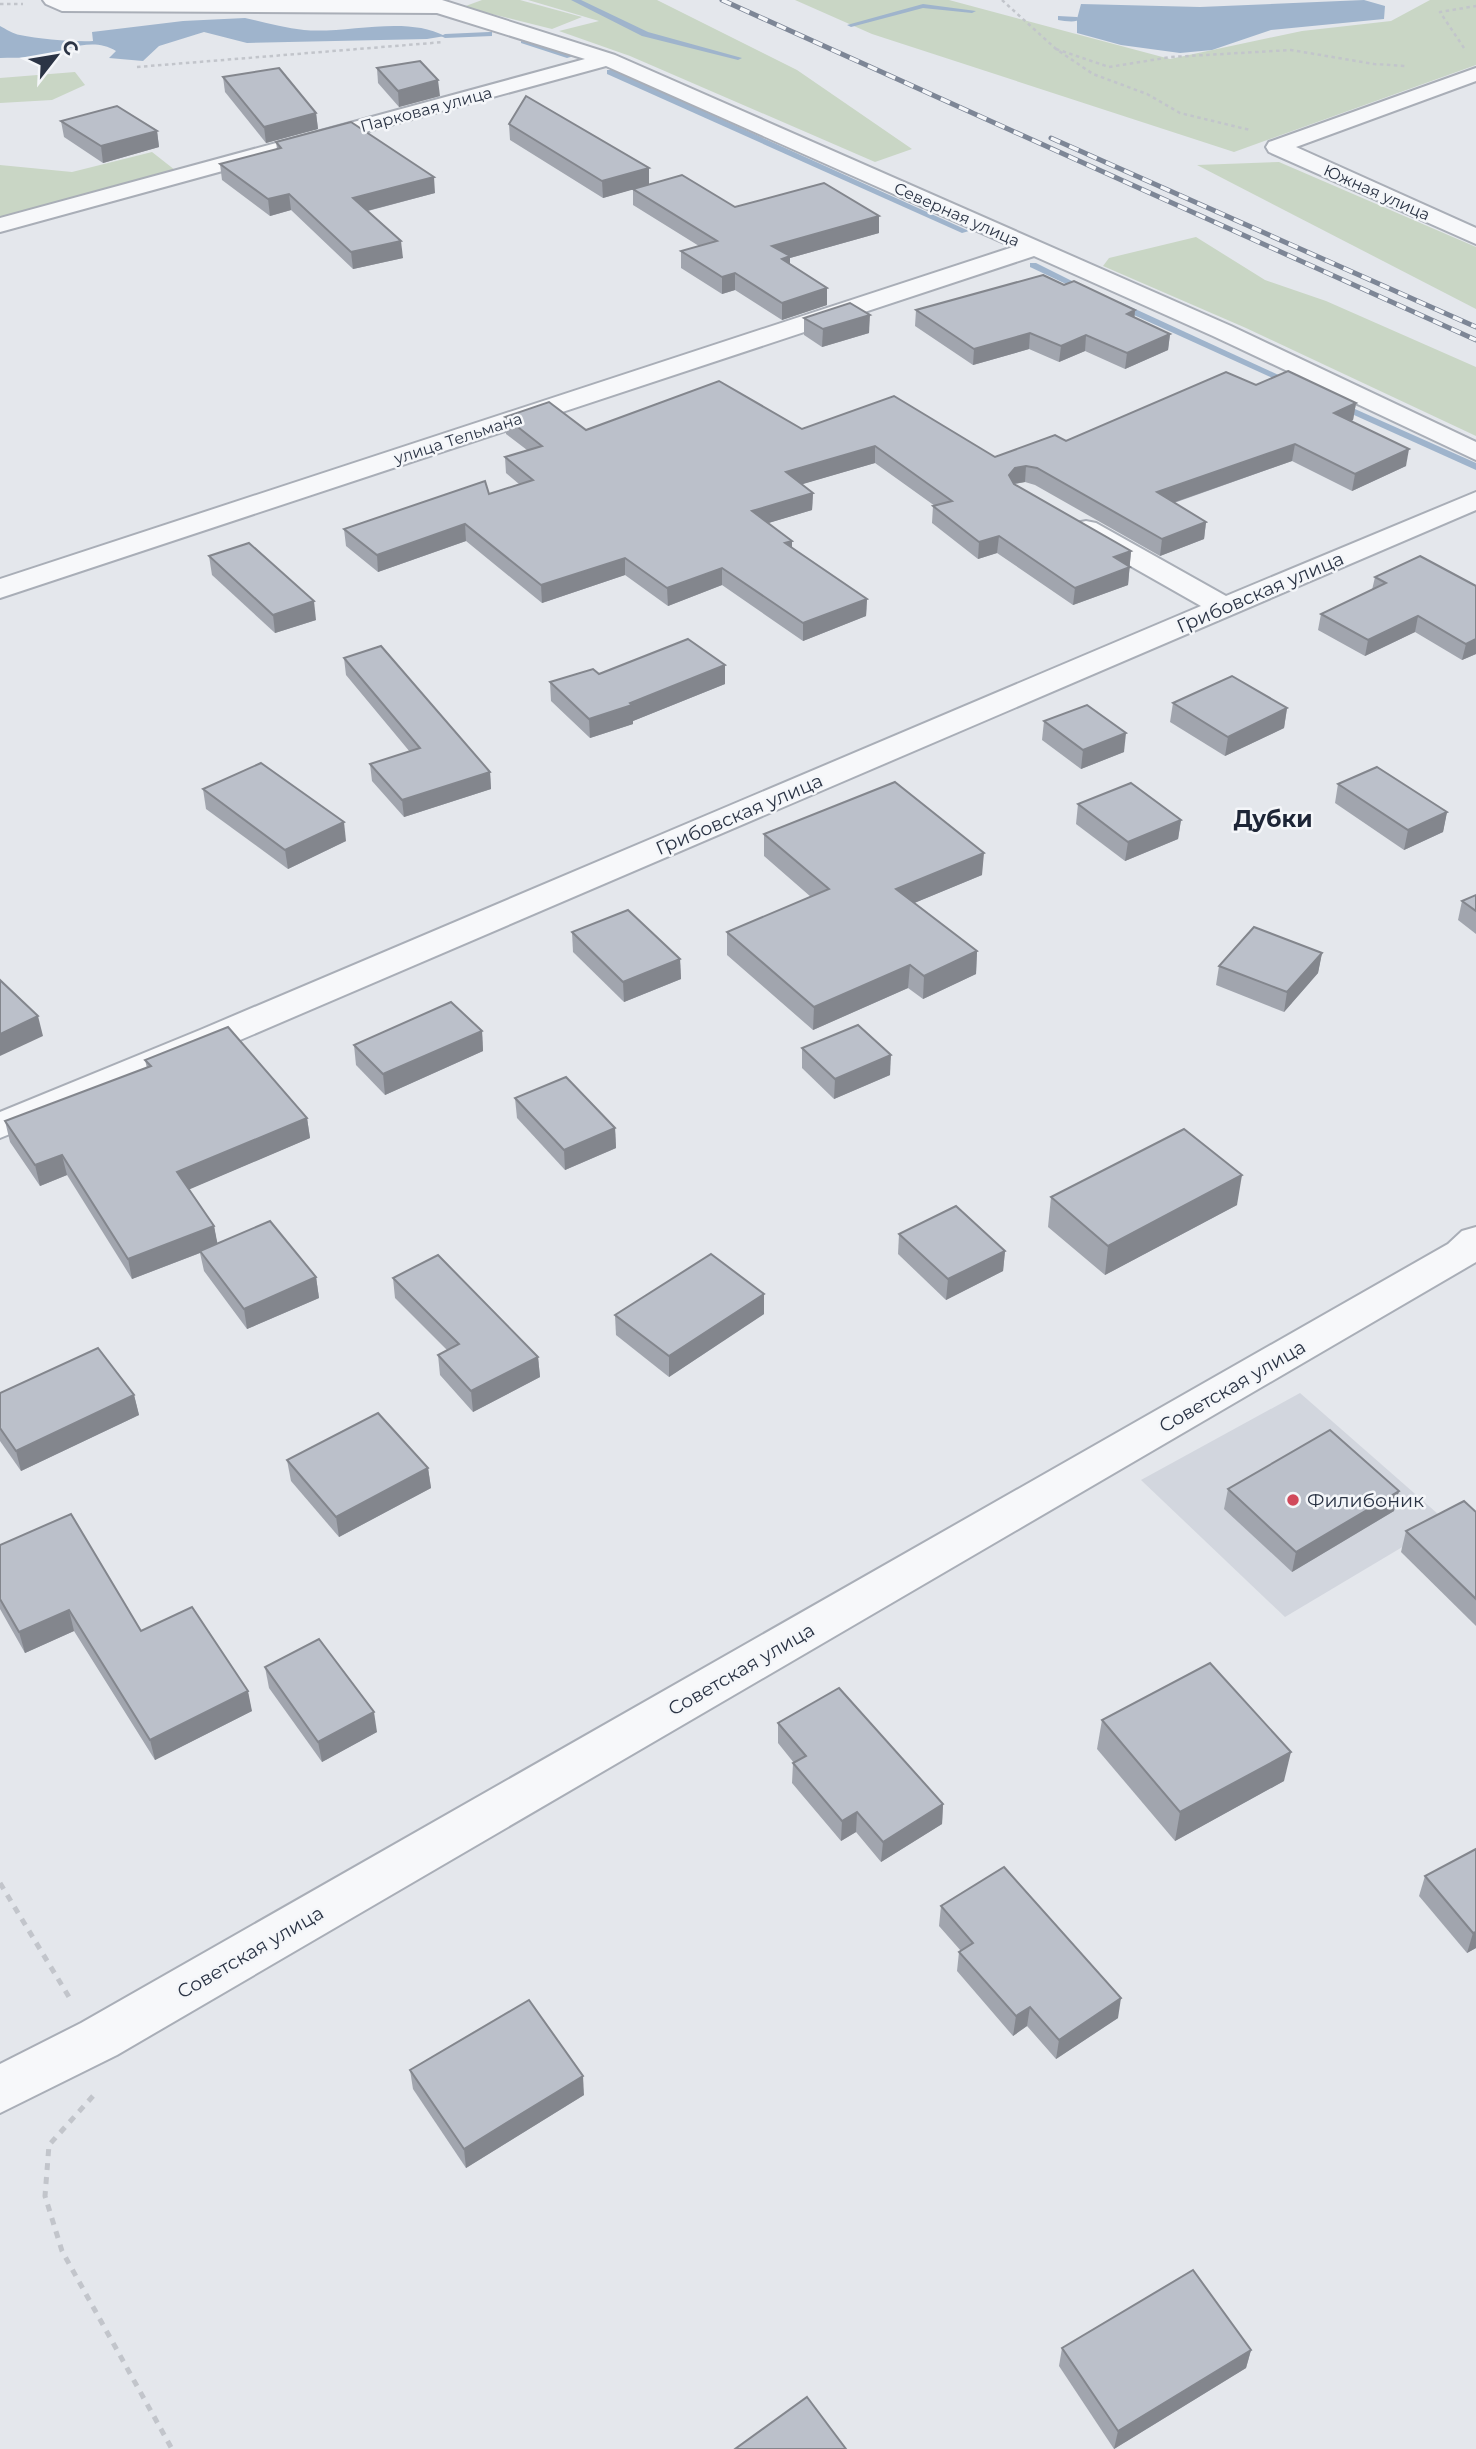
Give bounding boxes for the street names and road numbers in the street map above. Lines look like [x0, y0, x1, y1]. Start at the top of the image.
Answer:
street label: Парковая улица [358, 83, 494, 136]
street label: Южная улица [1321, 160, 1433, 224]
street label: Северная улица [891, 178, 1023, 251]
street label: улица Тельмана [391, 409, 525, 468]
street label: Грибовская улица [1173, 547, 1347, 638]
street label: Грибовская улица [652, 769, 826, 860]
street label: Советская улица [1155, 1335, 1309, 1438]
street label: Советская улица [664, 1618, 818, 1721]
street label: Советская улица [173, 1901, 327, 2004]

